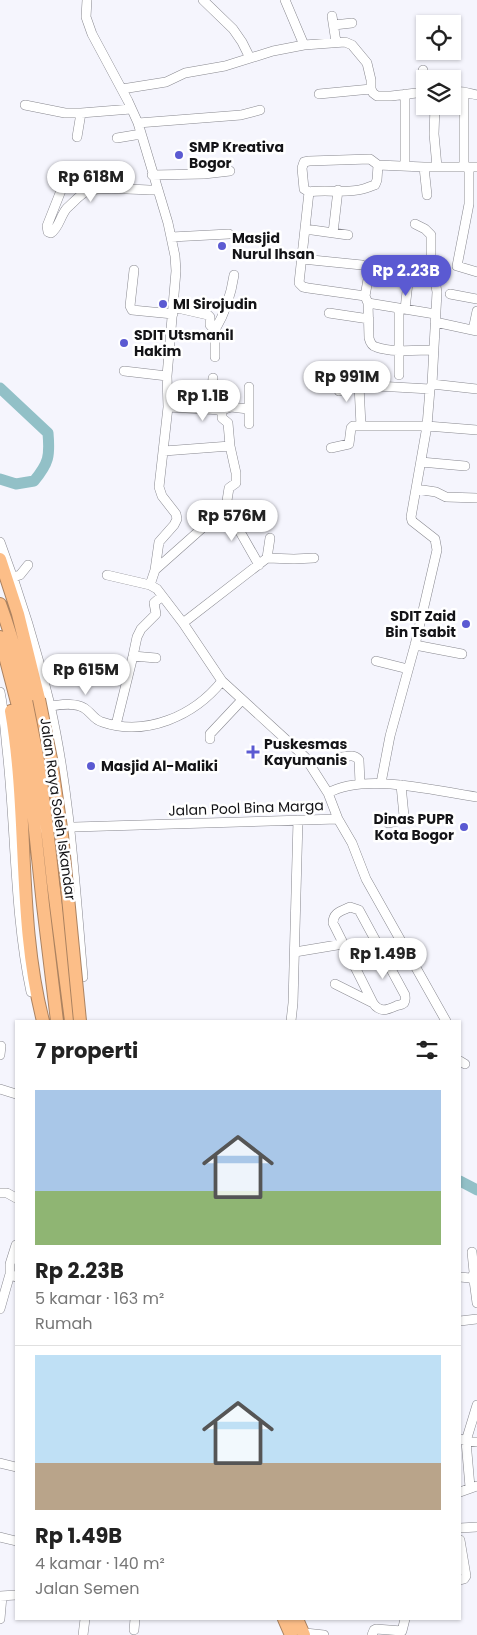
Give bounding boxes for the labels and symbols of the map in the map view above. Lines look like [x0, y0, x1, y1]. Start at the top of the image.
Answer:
place label: SMP Kreativa Bogor [189, 137, 284, 173]
marker: SMP Kreativa Bogor [173, 149, 185, 161]
pin: Rp 618M [45, 160, 137, 203]
place label: Masjid Nurul Ihsan [232, 228, 315, 264]
marker: Masjid Nurul Ihsan [216, 240, 228, 252]
pin: Rp 2.23B [354, 254, 458, 297]
place label: MI Sirojudin [173, 294, 257, 314]
marker: MI Sirojudin [157, 298, 169, 310]
place label: SDIT Utsmanil Hakim [134, 325, 234, 361]
marker: SDIT Utsmanil Hakim [118, 337, 130, 349]
pin: Rp 991M [301, 360, 393, 403]
pin: Rp 1.1B [157, 380, 249, 422]
pin: Rp 576M [186, 500, 278, 542]
place label: SDIT Zaid Bin Tsabit [385, 606, 456, 642]
marker: SDIT Zaid Bin Tsabit [460, 618, 472, 630]
pin: Rp 615M [40, 654, 132, 696]
street label: Jalan Raya Soleh Iskandar [35, 716, 81, 902]
place label: Puskesmas Kayumanis [264, 734, 347, 770]
marker: Puskesmas Kayumanis [246, 745, 260, 759]
place label: Masjid Al-Maliki [101, 756, 218, 776]
marker: Masjid Al-Maliki [85, 760, 97, 772]
street label: Jalan Pool Bina Marga [168, 795, 324, 821]
place label: Dinas PUPR Kota Bogor [374, 809, 454, 845]
marker: Dinas PUPR Kota Bogor [458, 821, 470, 833]
pin: Rp 1.49B [331, 938, 435, 980]

